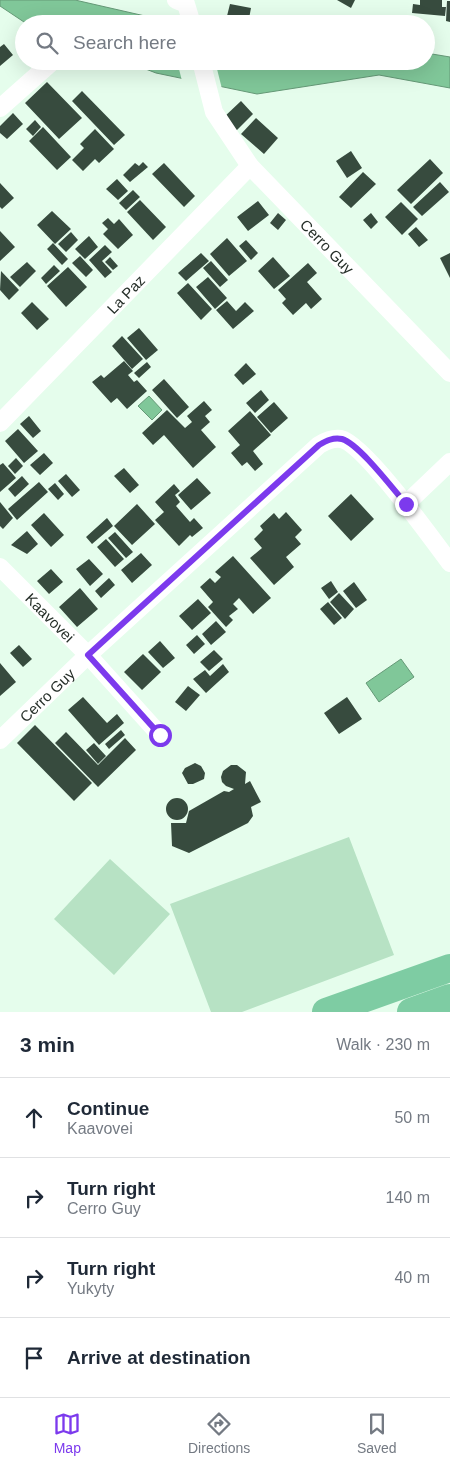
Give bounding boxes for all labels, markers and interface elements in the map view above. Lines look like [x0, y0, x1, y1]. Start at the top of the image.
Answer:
search box [15, 15, 435, 70]
icon: search [33, 29, 61, 57]
text: Search here [73, 32, 177, 53]
street label: Cerro Guy [297, 215, 358, 277]
street label: La Paz [103, 271, 148, 317]
route end [395, 493, 418, 516]
street label: Kaavovei [22, 589, 78, 645]
street label: Cerro Guy [16, 664, 78, 725]
route start [149, 724, 172, 747]
text: 3 min [20, 1033, 75, 1056]
text: Walk · 230 m [336, 1036, 430, 1053]
text: Continue [67, 1098, 149, 1119]
icon: ahead [20, 1104, 48, 1132]
text: 50 m [394, 1109, 430, 1126]
text: Kaavovei [67, 1120, 133, 1137]
text: Turn right [67, 1178, 155, 1199]
icon: right [20, 1184, 48, 1212]
text: 140 m [386, 1189, 430, 1206]
text: Cerro Guy [67, 1200, 141, 1217]
text: Turn right [67, 1258, 155, 1279]
icon: right [20, 1264, 48, 1292]
text: 40 m [394, 1269, 430, 1286]
text: Yukyty [67, 1280, 114, 1297]
icon: arrive [20, 1344, 48, 1372]
text: Arrive at destination [67, 1347, 251, 1368]
tab: Map [53, 1410, 81, 1456]
tab: Directions [188, 1410, 250, 1456]
tab: Saved [357, 1410, 397, 1456]

